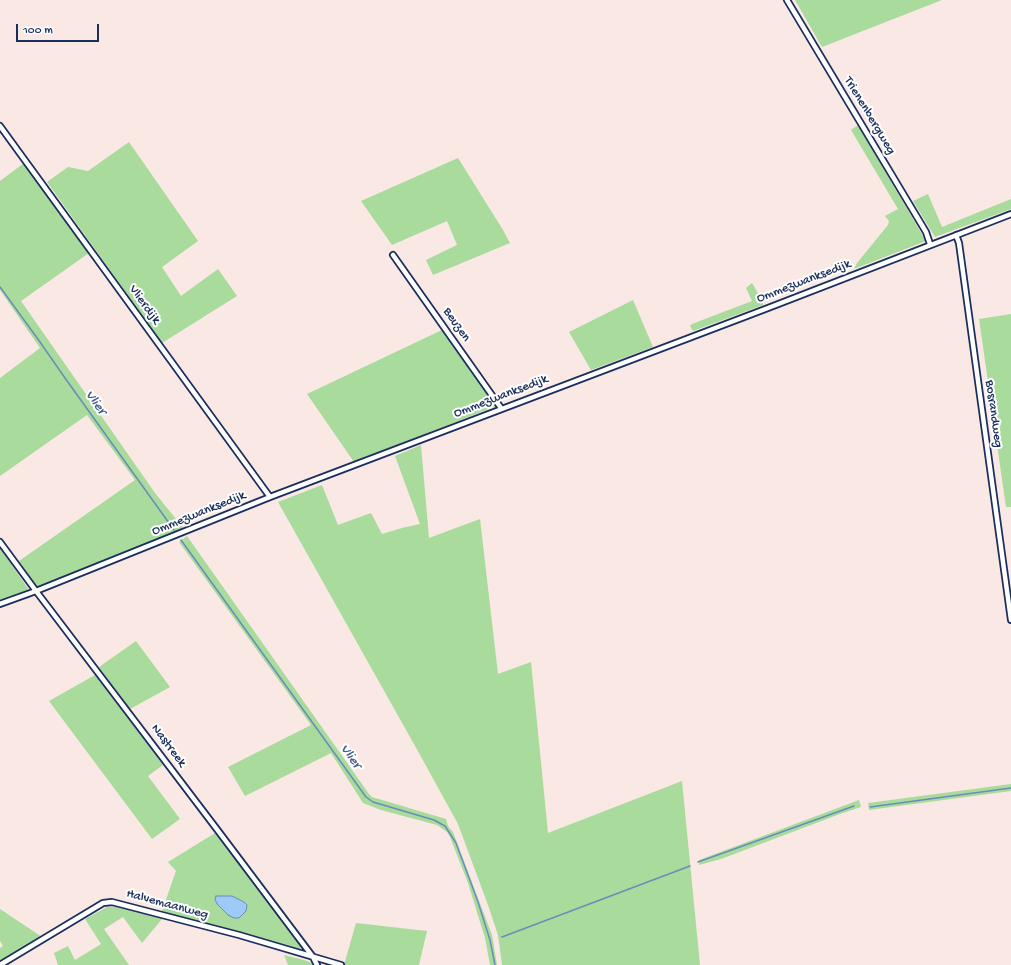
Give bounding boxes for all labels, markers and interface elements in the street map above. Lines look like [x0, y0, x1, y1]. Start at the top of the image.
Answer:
scale bar [18, 16, 101, 42]
text: 100 m [23, 24, 53, 38]
street label: Trienenbergweg [840, 74, 898, 158]
street label: Ommezwanksedijk [755, 257, 853, 307]
street label: Vlierdijk [125, 283, 163, 327]
street label: Beuzen [439, 305, 473, 345]
street label: Ommezwanksedijk [452, 372, 550, 422]
street label: Bosrandweg [981, 379, 1005, 449]
water label: Vlier [81, 388, 109, 418]
street label: Ommezwanksedijk [150, 488, 248, 540]
street label: Nastreek [147, 721, 189, 771]
water label: Vlier [336, 742, 364, 772]
street label: Halvemaanweg [124, 887, 210, 923]

